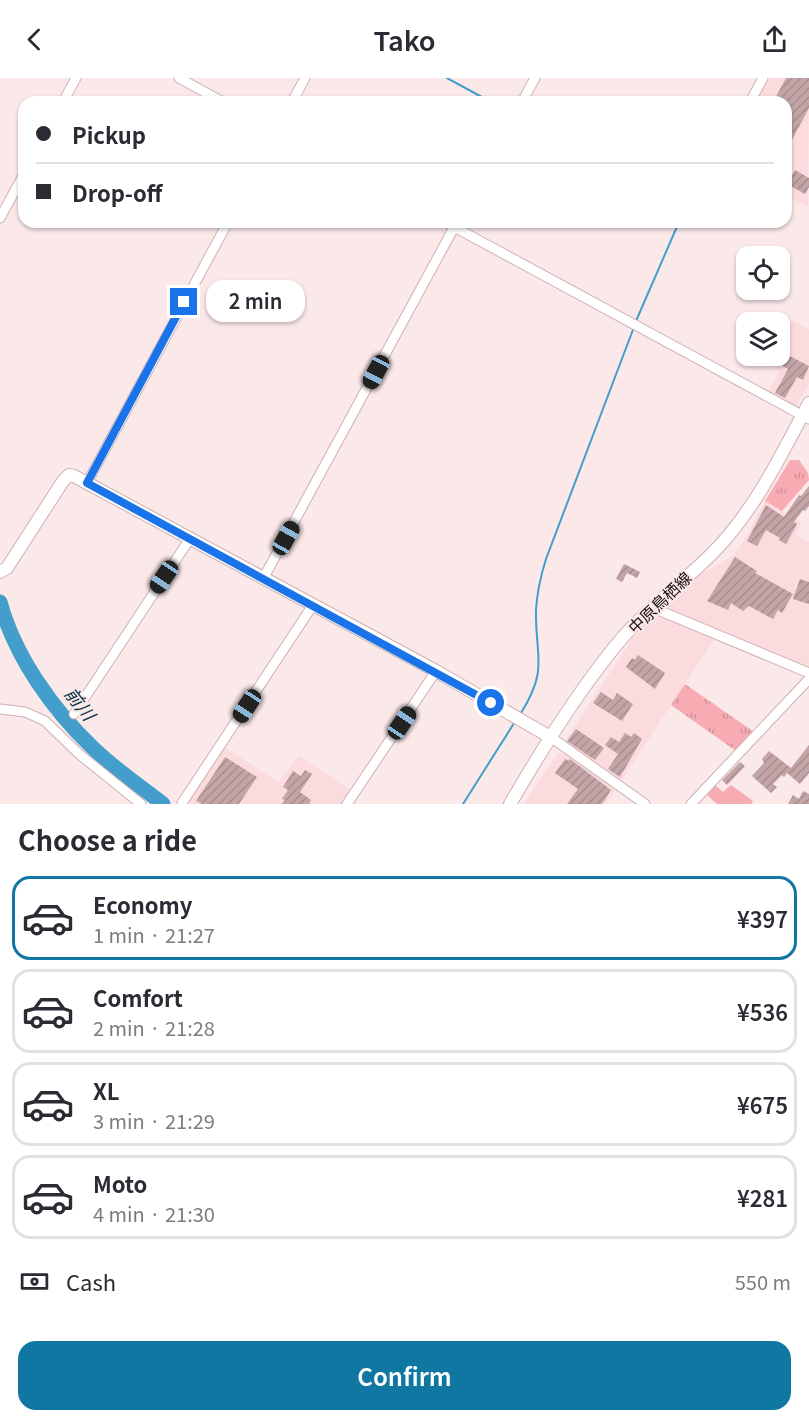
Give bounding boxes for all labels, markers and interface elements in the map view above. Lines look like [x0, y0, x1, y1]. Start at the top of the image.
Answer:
text: Tako [373, 20, 436, 59]
icon: back [18, 23, 51, 56]
icon: share [758, 23, 791, 56]
text: Pickup [72, 118, 146, 150]
text: Drop-off [72, 176, 162, 208]
map controls [736, 246, 790, 366]
button: locate [736, 246, 790, 300]
callout: 2 min [205, 281, 304, 323]
text: 2 min [229, 286, 282, 315]
route end [170, 288, 197, 315]
button: layers [736, 312, 790, 366]
car [360, 352, 392, 392]
car [269, 518, 303, 558]
car [146, 557, 182, 597]
street label: 中原鳥栖線 [622, 566, 696, 638]
water label: 前川 [60, 681, 104, 727]
car [230, 686, 264, 726]
route start [477, 689, 504, 716]
car [384, 703, 420, 743]
text: Choose a ride [18, 820, 197, 859]
text: Economy [93, 888, 192, 920]
icon: car [21, 891, 75, 945]
text: ¥397 [737, 902, 788, 934]
text: 1 min · 21:27 [93, 920, 215, 949]
text: Comfort [93, 981, 183, 1013]
icon: car [21, 984, 75, 1038]
text: ¥536 [737, 995, 788, 1027]
text: 2 min · 21:28 [93, 1013, 215, 1042]
text: XL [93, 1074, 120, 1106]
icon: car [21, 1077, 75, 1131]
text: ¥675 [737, 1088, 788, 1120]
text: 3 min · 21:29 [93, 1106, 215, 1135]
text: Moto [93, 1167, 147, 1199]
icon: car [21, 1170, 75, 1224]
text: ¥281 [737, 1181, 788, 1213]
text: 4 min · 21:30 [93, 1199, 215, 1228]
icon: cash [18, 1265, 51, 1298]
text: Cash [66, 1265, 116, 1297]
text: 550 m [735, 1267, 791, 1296]
button: Confirm [18, 1341, 791, 1410]

